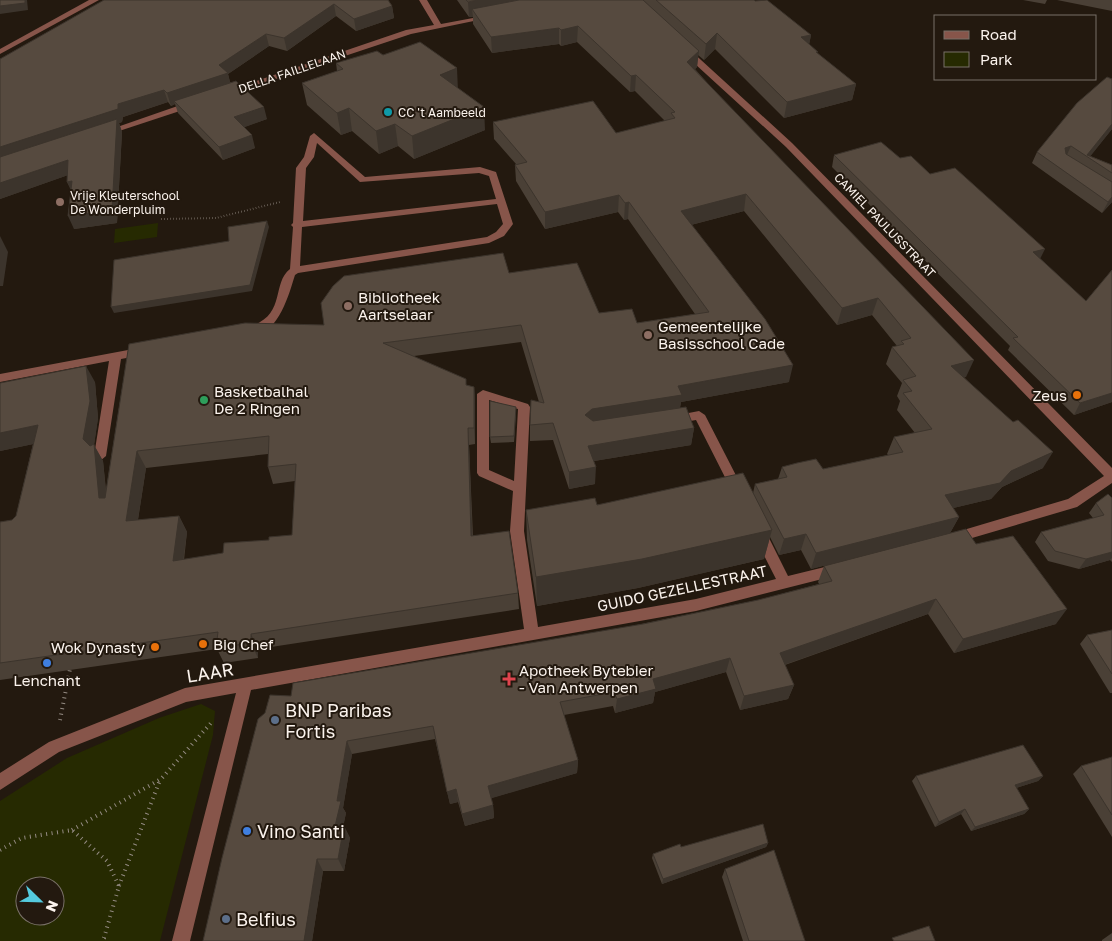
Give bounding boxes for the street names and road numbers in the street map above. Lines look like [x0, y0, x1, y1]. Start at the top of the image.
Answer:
street label: DELLA FAILLELAAN [236, 46, 348, 96]
street label: CAMIEL PAULUSSTRAAT [831, 170, 939, 281]
street label: GUIDO GEZELLESTRAAT [595, 561, 769, 615]
street label: LAAR [185, 657, 235, 687]

